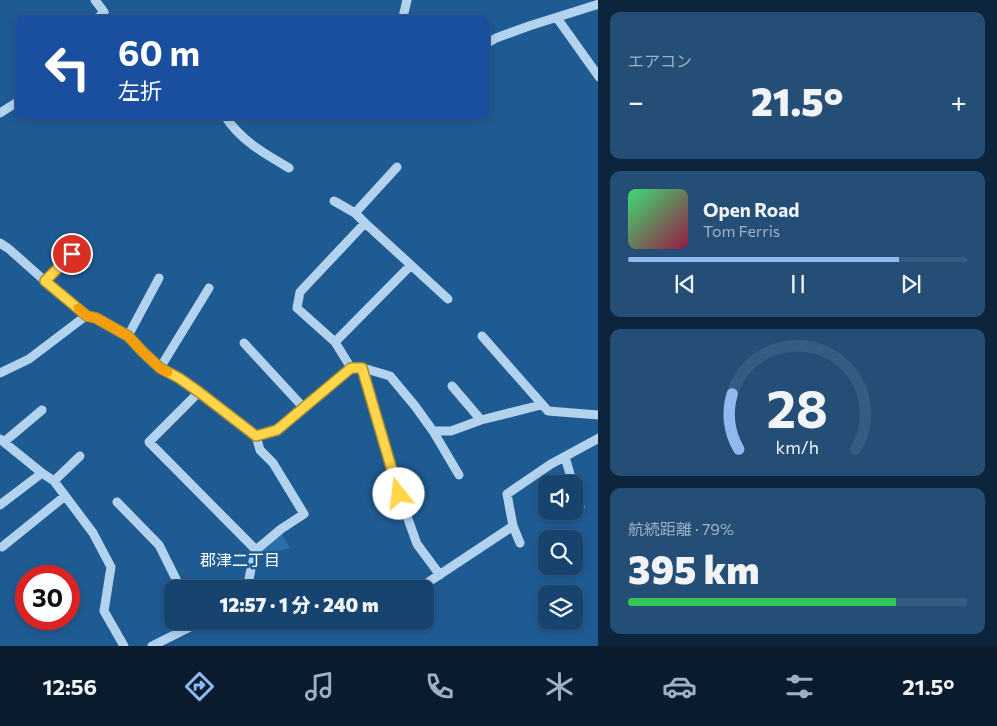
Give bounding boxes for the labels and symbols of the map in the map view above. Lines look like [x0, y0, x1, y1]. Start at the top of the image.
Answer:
pin [51, 233, 93, 275]
position arrow [372, 467, 424, 519]
district label: 郡津二丁目 [200, 550, 280, 569]
speed limit sign: 30 [15, 565, 80, 630]

